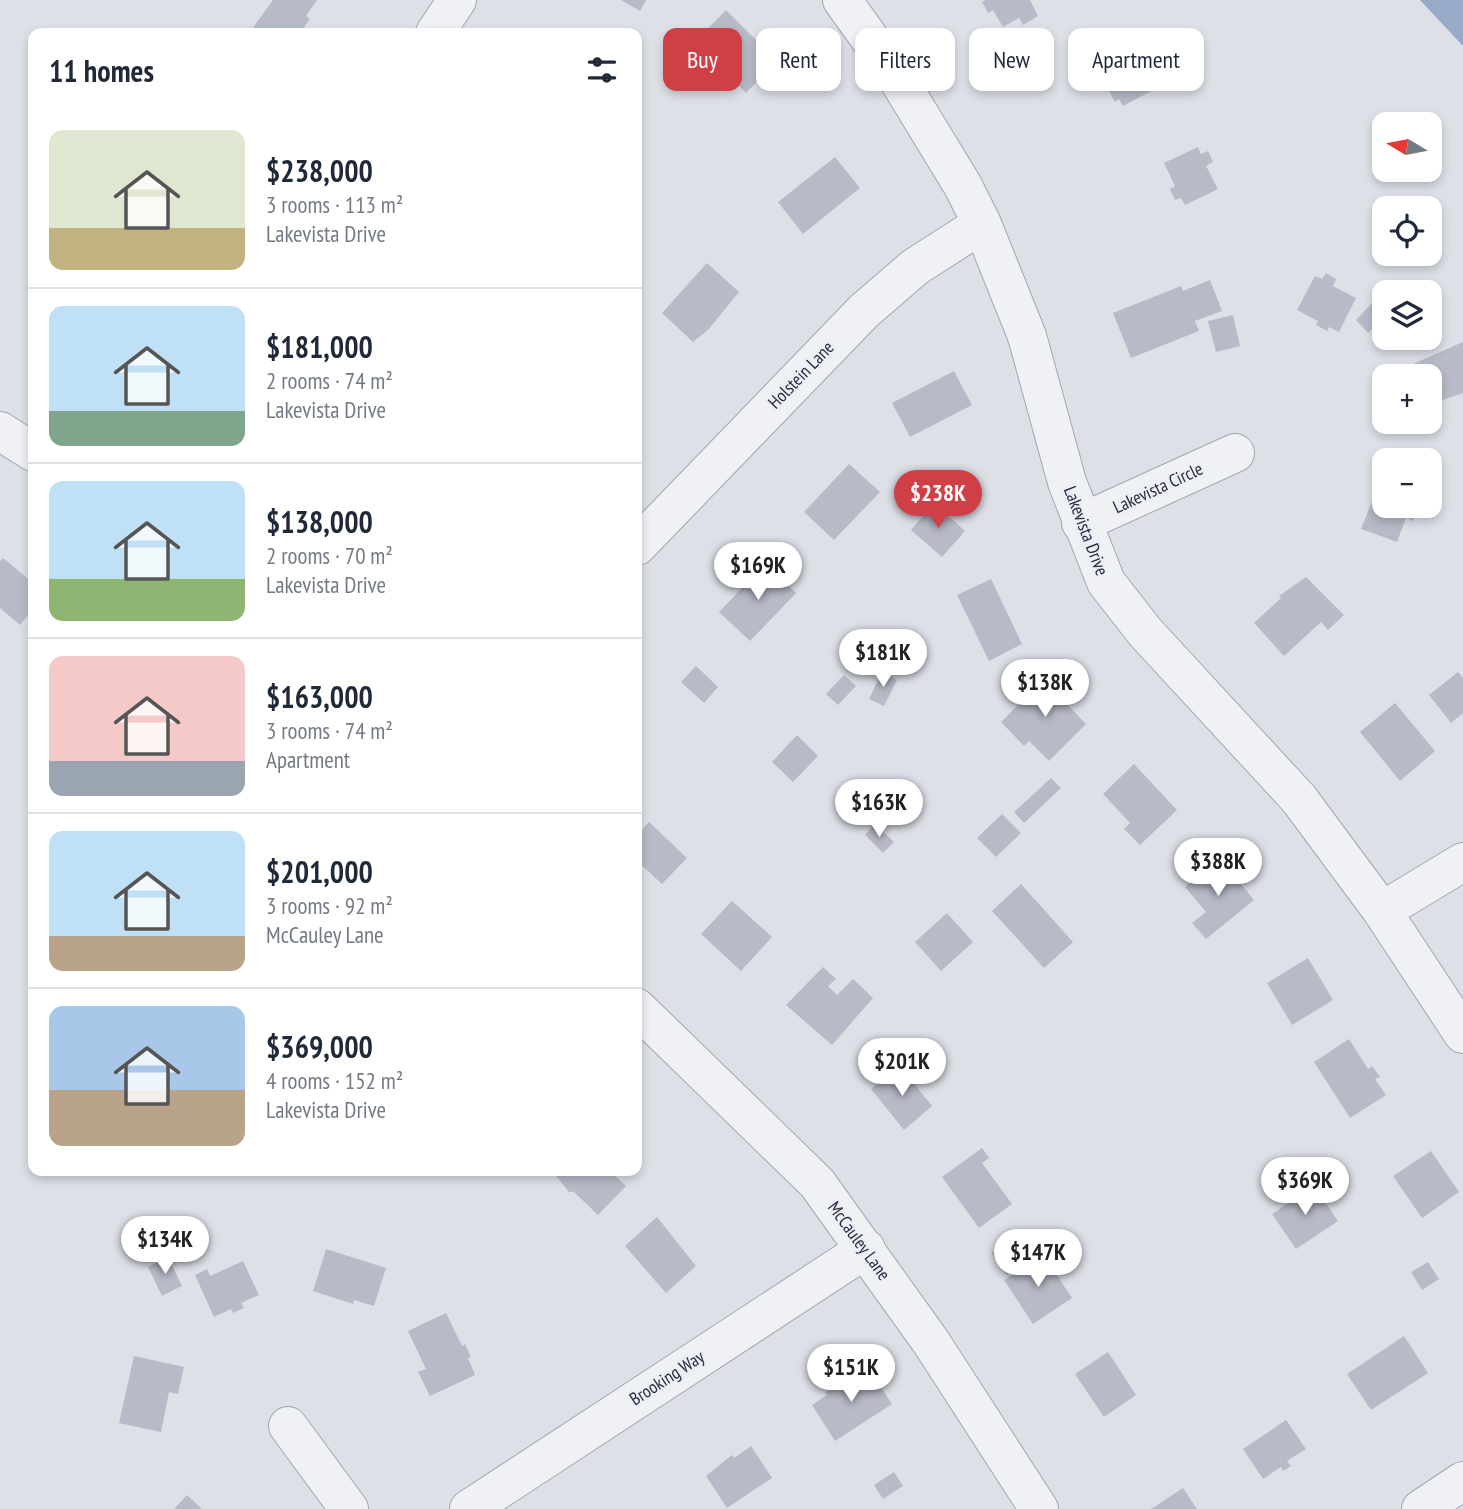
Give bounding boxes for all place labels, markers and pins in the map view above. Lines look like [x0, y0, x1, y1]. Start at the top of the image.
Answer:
pin: $238K [889, 470, 987, 530]
pin: $169K [709, 542, 807, 602]
pin: $181K [834, 630, 932, 689]
pin: $138K [996, 660, 1094, 719]
pin: $163K [830, 780, 928, 839]
pin: $388K [1169, 838, 1267, 898]
pin: $201K [853, 1038, 951, 1098]
pin: $369K [1256, 1158, 1354, 1217]
pin: $134K [116, 1216, 214, 1276]
pin: $147K [989, 1230, 1087, 1289]
pin: $151K [802, 1344, 900, 1404]

